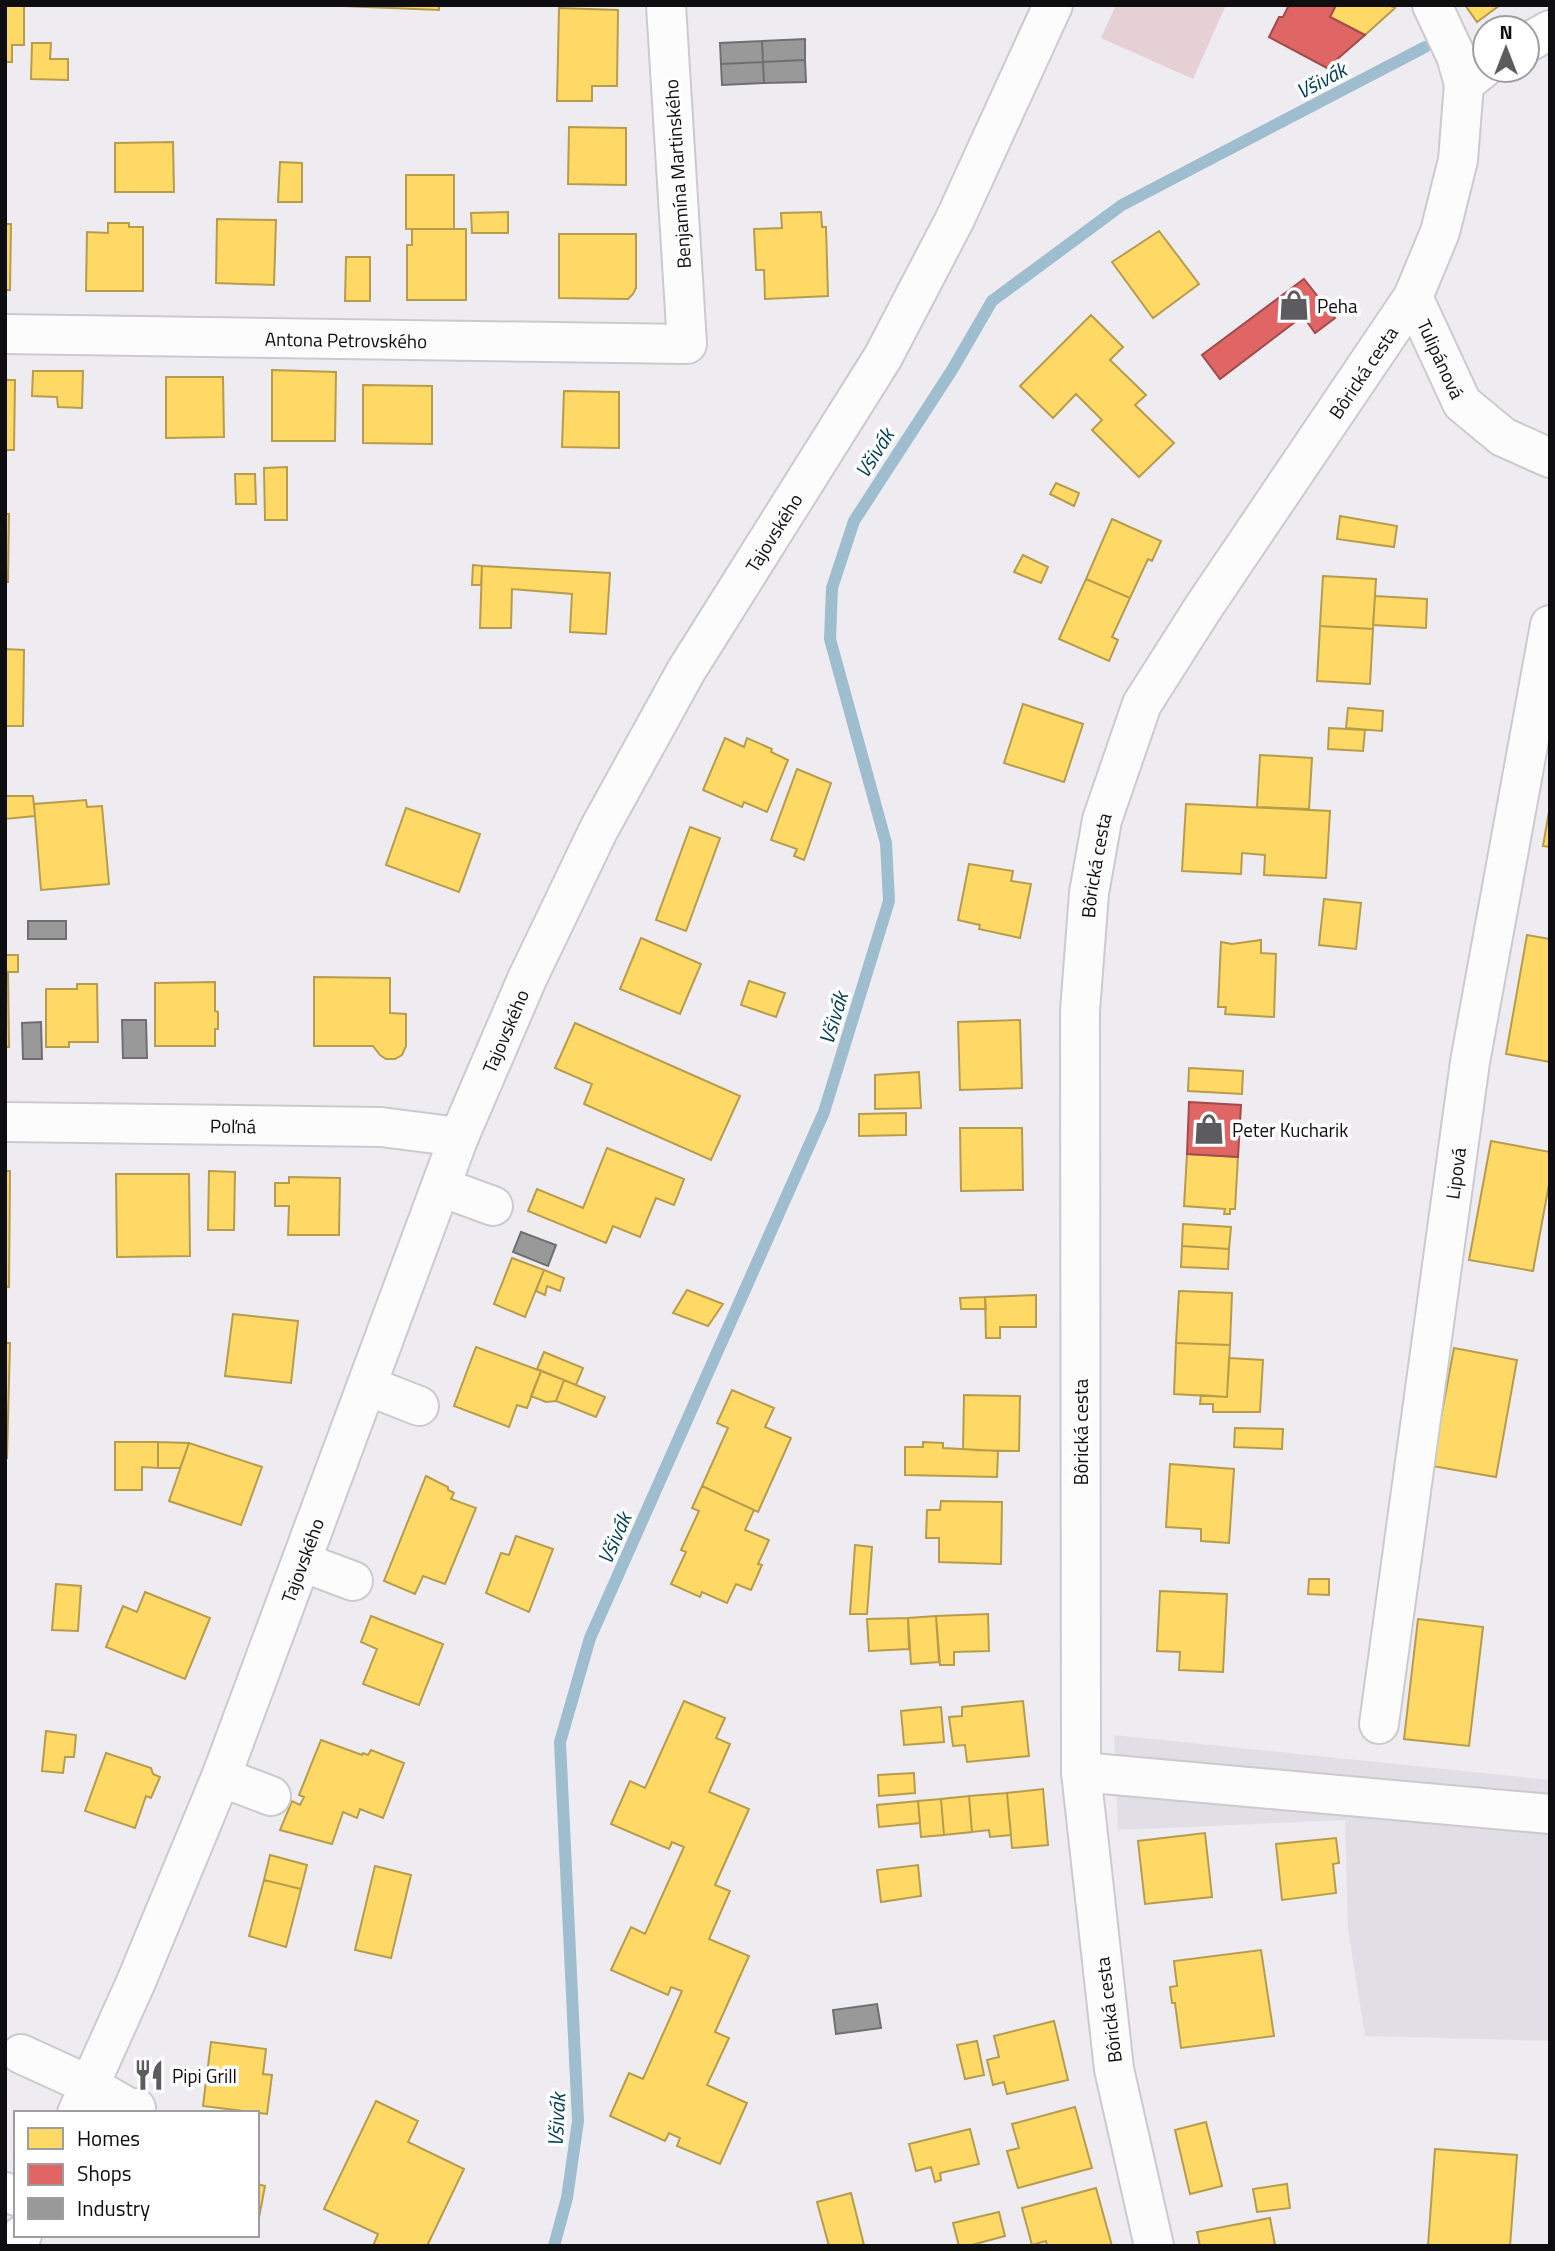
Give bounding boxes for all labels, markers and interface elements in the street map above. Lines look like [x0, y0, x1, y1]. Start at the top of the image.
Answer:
north arrow [1471, 14, 1541, 84]
text: N [1499, 17, 1513, 46]
water label: Všivák [1290, 52, 1354, 107]
street label: Benjamína Martinského [656, 78, 698, 270]
shop icon: Peha [1277, 288, 1311, 322]
place label: Peha [1317, 291, 1358, 320]
street label: Tulipánová [1411, 314, 1473, 404]
street label: Bôrická cesta [1321, 319, 1404, 424]
street label: Antona Petrovského [265, 323, 427, 355]
water label: Všivák [846, 420, 903, 484]
street label: Tajovského [737, 487, 809, 577]
street label: Bôrická cesta [1073, 808, 1118, 919]
street label: Tajovského [474, 984, 536, 1077]
water label: Všivák [810, 985, 857, 1048]
street label: Poľná [210, 1110, 257, 1140]
shop icon: Peter Kucharik [1192, 1112, 1226, 1146]
place label: Peter Kucharik [1232, 1115, 1348, 1144]
street label: Lipová [1437, 1145, 1473, 1201]
street label: Bôrická cesta [1066, 1378, 1095, 1485]
water label: Všivák [589, 1505, 641, 1569]
street label: Tajovského [273, 1514, 331, 1607]
street label: Bôrická cesta [1087, 1955, 1129, 2065]
restaurant icon: Pipi Grill [132, 2058, 166, 2092]
place label: Pipi Grill [172, 2061, 237, 2090]
water label: Všivák [539, 2090, 574, 2147]
legend [14, 2111, 259, 2237]
text: Homes [77, 2122, 140, 2154]
text: Shops [77, 2157, 132, 2189]
text: Industry [77, 2192, 150, 2224]

